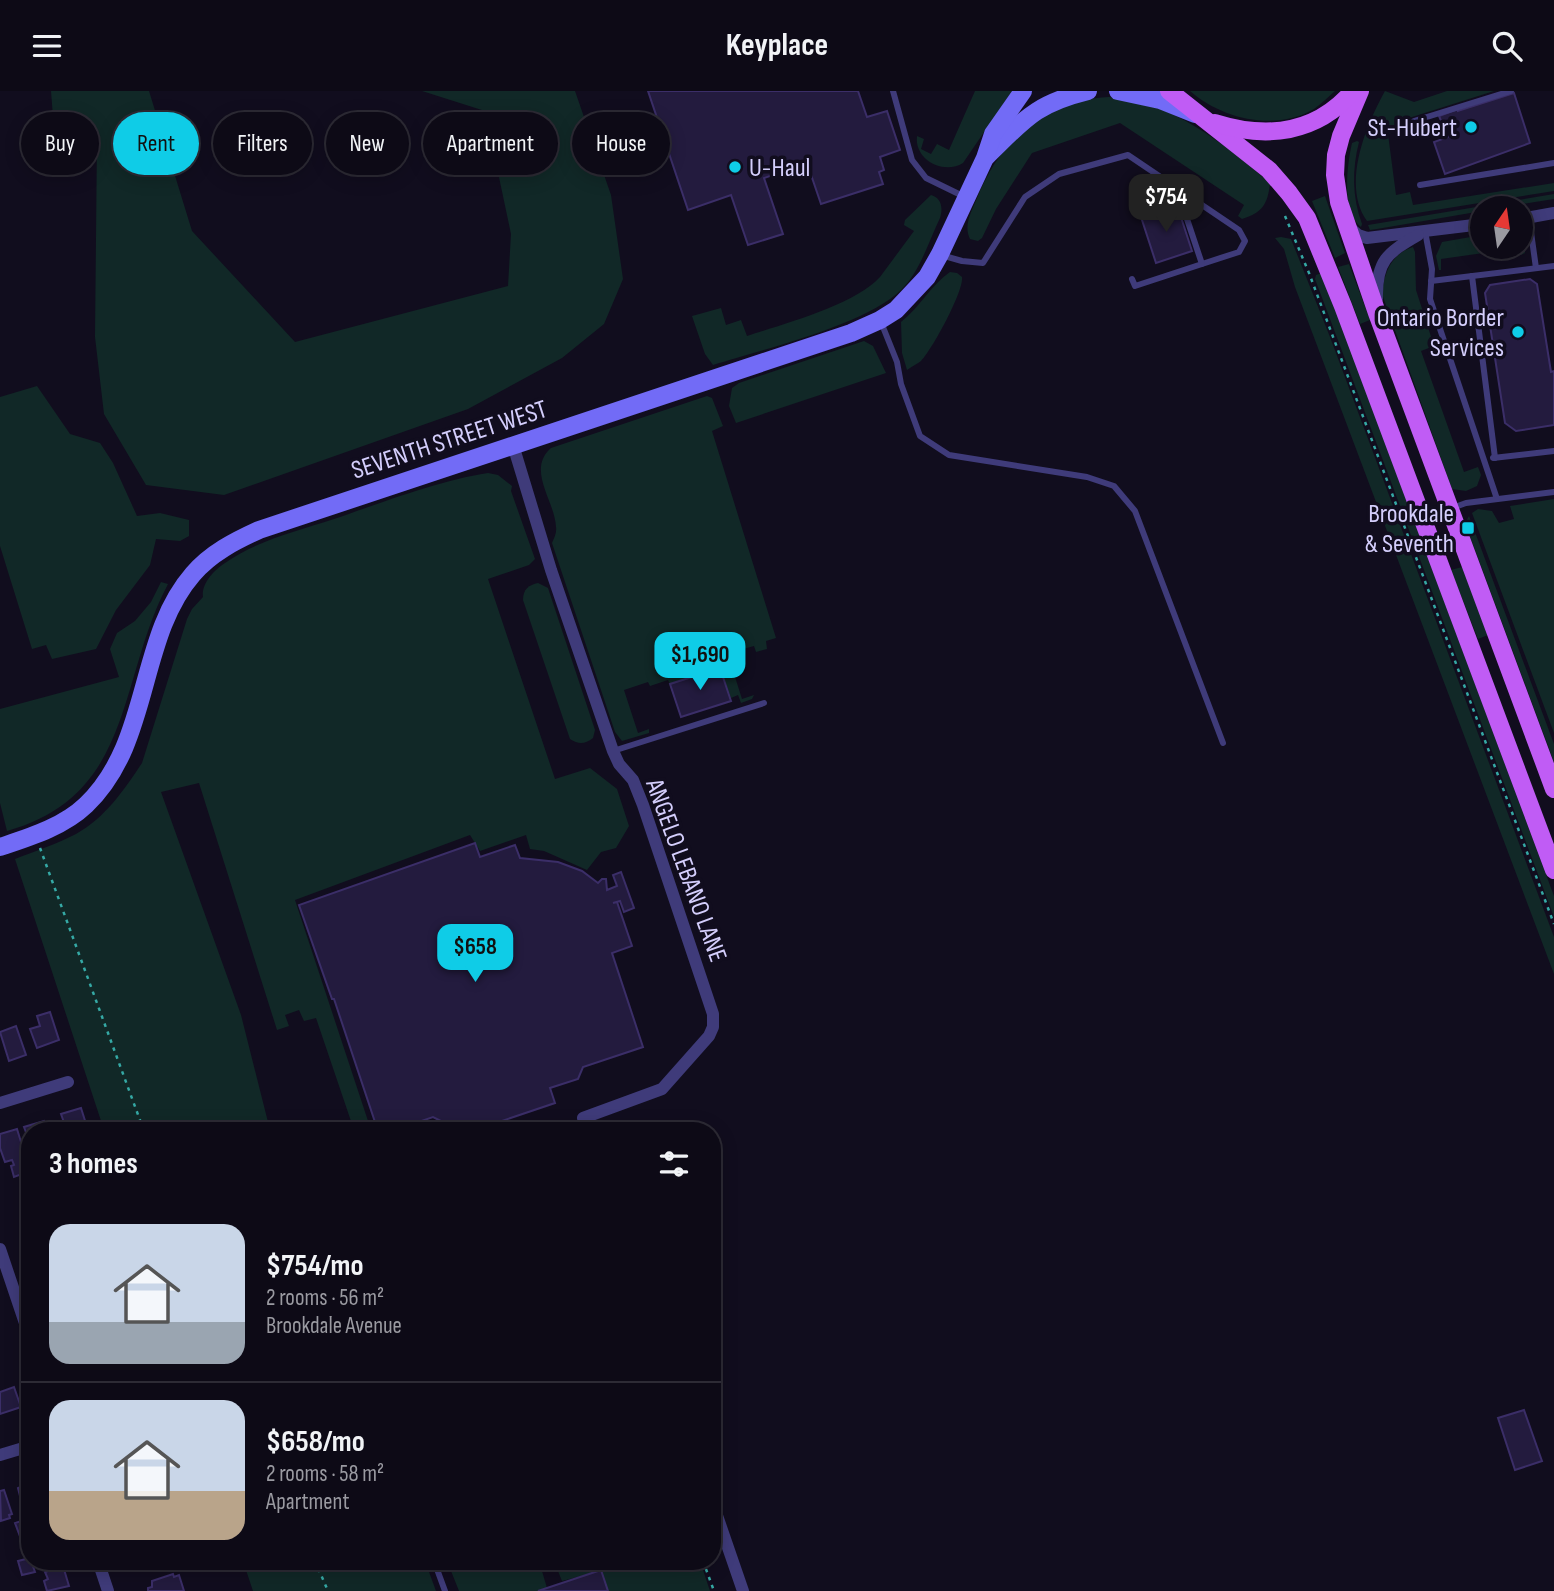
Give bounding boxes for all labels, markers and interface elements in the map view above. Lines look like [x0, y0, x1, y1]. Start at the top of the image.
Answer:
text: Keyplace [726, 26, 828, 65]
icon: menu [28, 27, 66, 65]
icon: search [1488, 27, 1526, 65]
chip: Buy [21, 112, 99, 175]
chip: Rent [113, 112, 199, 175]
chip: Filters [213, 112, 312, 175]
chip: New [326, 112, 409, 175]
chip: Apartment [423, 112, 558, 175]
chip: House [572, 112, 670, 175]
place label: St-Hubert [1367, 113, 1457, 144]
marker: St-Hubert [1463, 119, 1479, 135]
place label: U-Haul [749, 153, 810, 184]
marker: U-Haul [727, 159, 743, 175]
pin: $754 [1125, 174, 1207, 234]
text: $754 [1145, 183, 1187, 211]
north arrow [1470, 196, 1533, 259]
map controls [1470, 196, 1533, 259]
place label: Ontario Border Services [1377, 303, 1505, 364]
marker: Ontario Border Services [1510, 324, 1526, 340]
street label: SEVENTH STREET WEST [348, 394, 551, 487]
place label: Brookdale & Seventh [1365, 499, 1454, 560]
marker: Brookdale & Seventh [1460, 520, 1476, 536]
pin: $1,690 [643, 633, 757, 692]
text: $1,690 [670, 641, 730, 669]
street label: ANGELO LEBANO LANE [638, 774, 733, 966]
pin: $658 [434, 925, 516, 984]
text: $658 [453, 933, 497, 961]
icon: filters [655, 1145, 693, 1183]
text: 3 homes [49, 1146, 138, 1182]
text: $754/mo [266, 1248, 364, 1284]
icon: home [105, 1252, 189, 1336]
text: 2 rooms · 56 m² [266, 1284, 384, 1312]
text: Brookdale Avenue [266, 1312, 402, 1340]
text: $658/mo [266, 1424, 365, 1460]
icon: home [105, 1428, 189, 1512]
text: 2 rooms · 58 m² [266, 1460, 384, 1488]
text: Apartment [266, 1488, 350, 1516]

